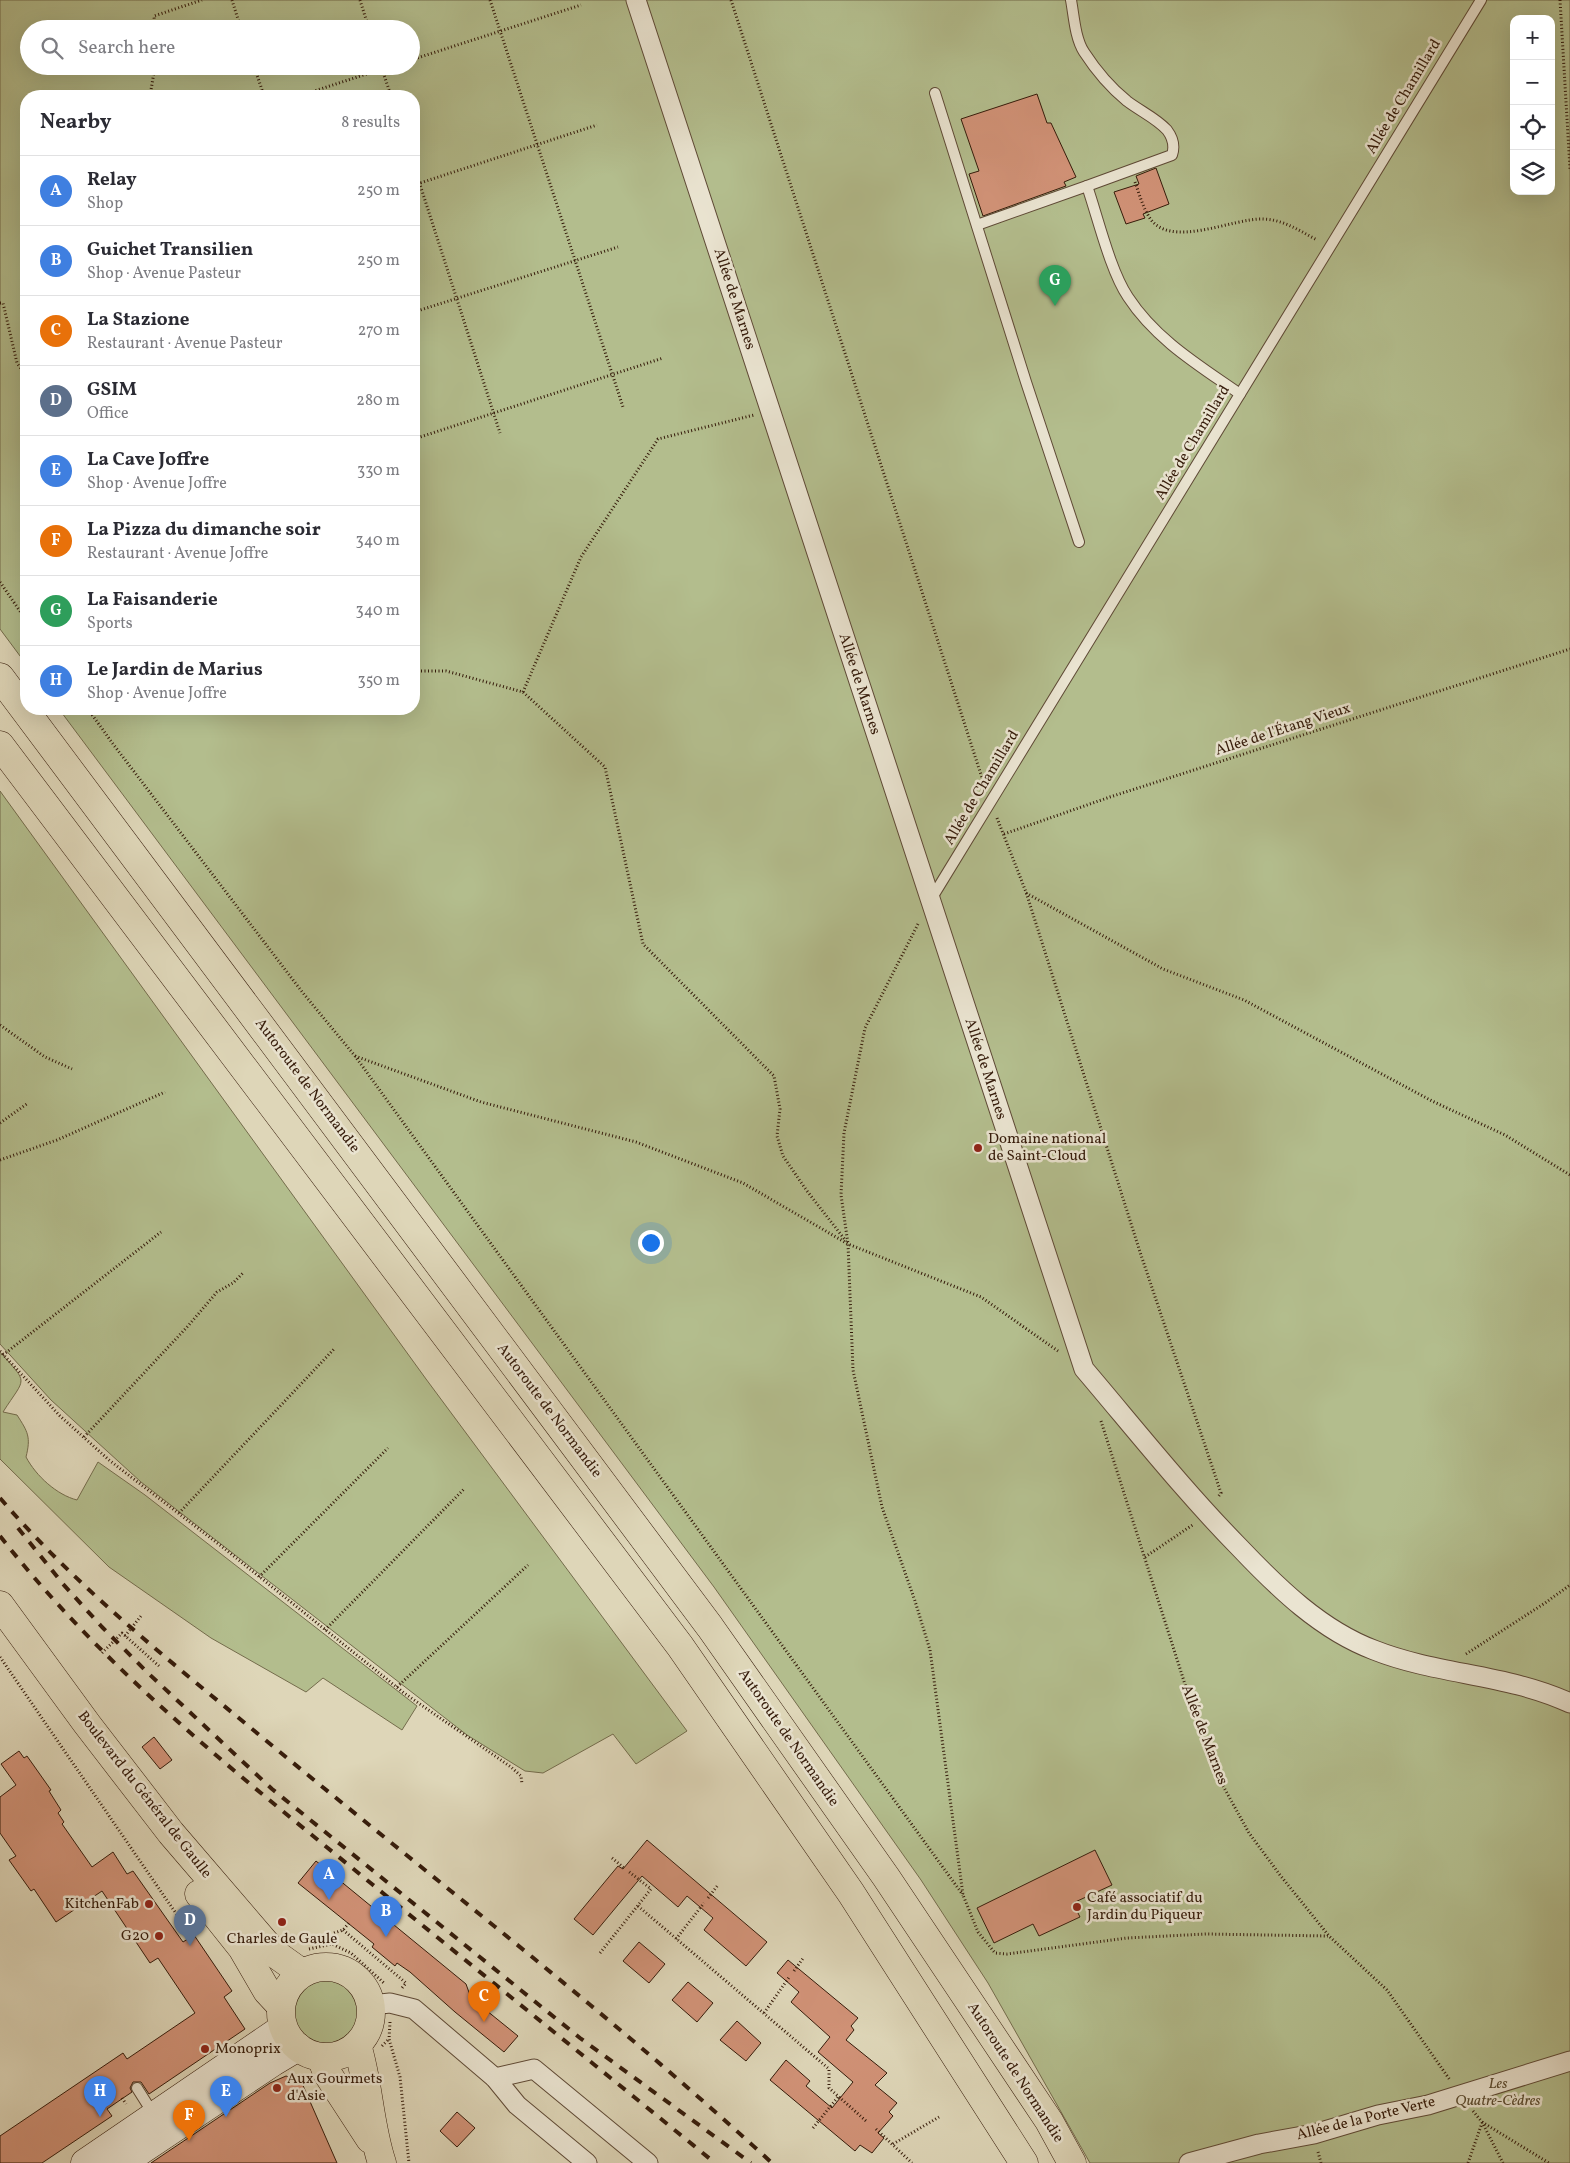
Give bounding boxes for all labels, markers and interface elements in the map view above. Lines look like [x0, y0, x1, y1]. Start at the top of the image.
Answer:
map controls [1510, 15, 1555, 195]
button: + [1510, 15, 1555, 60]
search box [20, 20, 420, 75]
icon: search [38, 34, 66, 62]
text: Search here [78, 35, 175, 61]
street label: Allée de Chamillard [1361, 36, 1447, 158]
button: − [1510, 60, 1555, 105]
button: locate [1510, 105, 1555, 150]
text: Nearby [40, 108, 111, 137]
text: 8 results [341, 112, 400, 134]
button: layers [1510, 150, 1555, 195]
text: Relay [87, 167, 137, 193]
text: A [50, 180, 62, 202]
text: 250 m [357, 180, 400, 202]
text: Shop [87, 193, 123, 215]
text: Guichet Transilien [87, 237, 253, 263]
street label: Allée de Marnes [708, 246, 760, 352]
text: B [51, 250, 61, 272]
text: 250 m [357, 250, 400, 272]
text: Shop · Avenue Pasteur [87, 263, 241, 285]
pin: G [1039, 265, 1071, 306]
text: La Stazione [87, 307, 190, 333]
text: C [51, 320, 61, 342]
text: 270 m [358, 320, 400, 342]
text: Restaurant · Avenue Pasteur [87, 333, 282, 355]
text: GSIM [87, 377, 137, 403]
street label: Allée de Chamillard [1150, 382, 1236, 504]
text: D [50, 390, 62, 412]
text: 280 m [356, 390, 400, 412]
text: Office [87, 403, 129, 425]
text: La Cave Joffre [87, 447, 209, 473]
text: E [51, 460, 61, 482]
text: 330 m [357, 460, 400, 482]
text: Shop · Avenue Joffre [87, 473, 227, 495]
text: La Pizza du dimanche soir [87, 517, 321, 543]
text: F [51, 530, 61, 552]
text: 340 m [356, 530, 400, 552]
text: Restaurant · Avenue Joffre [87, 543, 268, 565]
text: La Faisanderie [87, 587, 218, 613]
text: G [50, 600, 62, 622]
text: 340 m [356, 600, 400, 622]
text: Sports [87, 613, 133, 635]
street label: Allée de Marnes [833, 631, 885, 737]
text: Le Jardin de Marius [87, 657, 263, 683]
text: H [50, 670, 62, 692]
text: 350 m [357, 670, 400, 692]
text: Shop · Avenue Joffre [87, 683, 227, 705]
street label: Allée de l'Étang Vieux [1213, 698, 1353, 762]
street label: Allée de Chamillard [939, 727, 1025, 849]
street label: Autoroute de Normandie [249, 1014, 365, 1158]
street label: Allée de Marnes [959, 1016, 1011, 1122]
place label: Domaine national de Saint-Cloud [988, 1129, 1106, 1167]
marker: Domaine national de Saint-Cloud [972, 1142, 984, 1154]
your location [638, 1230, 664, 1256]
street label: Autoroute de Normandie [491, 1339, 607, 1483]
street label: Autoroute de Normandie [733, 1665, 843, 1811]
street label: Allée de Marnes [1175, 1682, 1233, 1788]
street label: Boulevard du Général de Gaulle [72, 1707, 216, 1883]
pin: A [313, 1859, 345, 1900]
place label: Café associatif du Jardin du Piqueur [1087, 1888, 1203, 1926]
place label: KitchenFab [65, 1894, 139, 1915]
pin: B [370, 1896, 402, 1937]
marker: KitchenFab [143, 1898, 155, 1910]
marker: Café associatif du Jardin du Piqueur [1071, 1901, 1083, 1913]
pin: D [174, 1905, 206, 1946]
marker: Charles de Gaule [276, 1916, 288, 1928]
place label: G20 [121, 1926, 149, 1947]
place label: Charles de Gaule [227, 1929, 337, 1950]
marker: G20 [153, 1930, 165, 1942]
pin: C [468, 1981, 500, 2022]
street label: Autoroute de Normandie [962, 1999, 1068, 2147]
place label: Monoprix [215, 2039, 281, 2060]
marker: Monoprix [199, 2043, 211, 2055]
place label: Aux Gourmets d'Asie [287, 2069, 382, 2107]
park label: Les Quatre-Cèdres [1455, 2074, 1541, 2112]
pin: H [84, 2076, 116, 2117]
pin: E [210, 2076, 242, 2117]
marker: Aux Gourmets d'Asie [271, 2082, 283, 2094]
street label: Allée de la Porte Verte [1294, 2092, 1438, 2146]
pin: F [173, 2100, 205, 2141]

